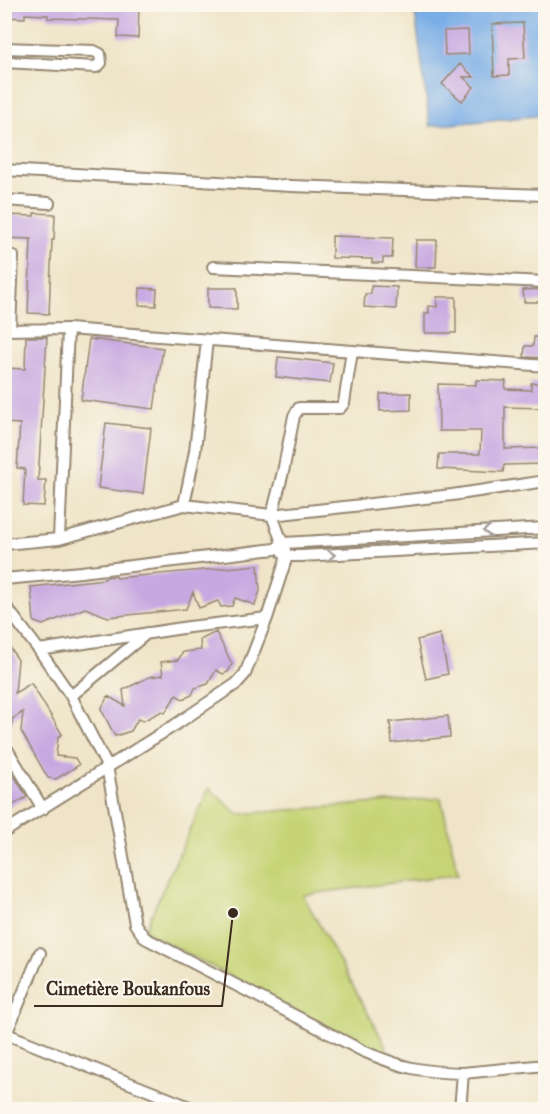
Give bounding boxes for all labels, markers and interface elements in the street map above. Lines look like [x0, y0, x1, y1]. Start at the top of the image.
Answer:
one-way arrow [483, 525, 492, 538]
one-way arrow [327, 548, 336, 561]
callout: Cimetière Boukanfous [34, 970, 222, 1006]
text: Cimetière Boukanfous [46, 978, 211, 1000]

